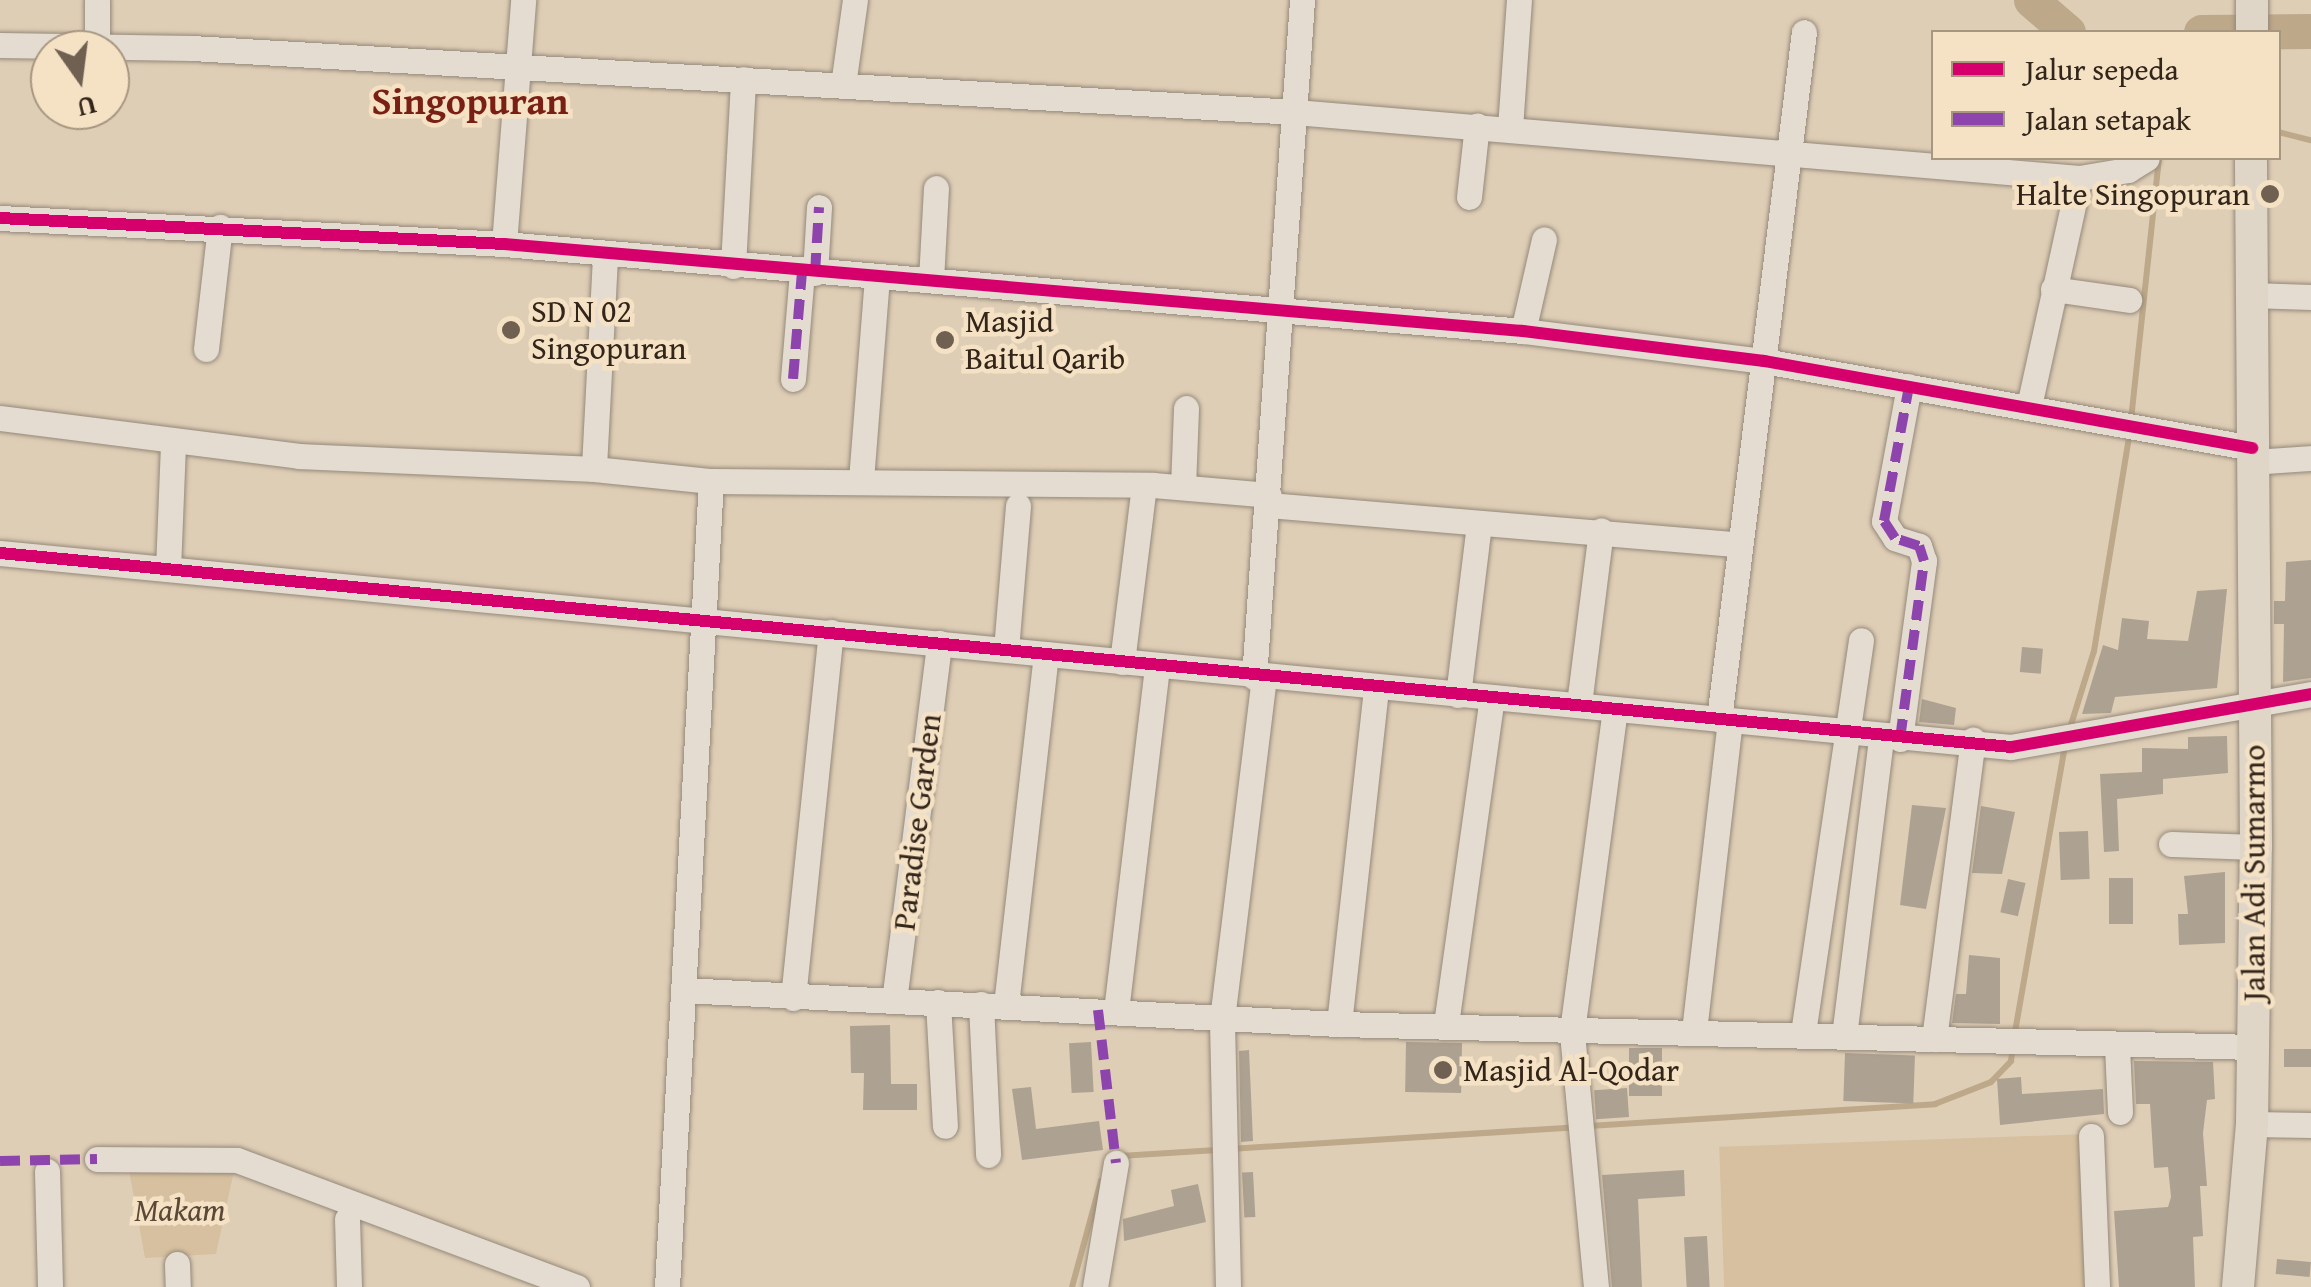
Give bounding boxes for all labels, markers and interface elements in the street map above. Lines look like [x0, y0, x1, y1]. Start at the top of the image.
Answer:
north arrow [30, 30, 130, 130]
legend [1931, 30, 2281, 160]
text: Jalur sepeda [2025, 47, 2179, 91]
district label: Singopuran [372, 78, 568, 124]
text: U [73, 85, 101, 130]
text: Jalan setapak [2025, 97, 2191, 141]
place label: Halte Singopuran [2016, 175, 2250, 213]
marker: Halte Singopuran [2259, 183, 2281, 205]
place label: SD N 02 Singopuran [531, 293, 686, 368]
place label: Masjid Baitul Qarib [965, 303, 1125, 378]
marker: SD N 02 Singopuran [500, 319, 522, 341]
marker: Masjid Baitul Qarib [934, 329, 956, 351]
street label: Paradise Garden [885, 711, 949, 933]
street label: Jalan Adi Sumarmo [2235, 745, 2273, 1001]
place label: Masjid Al-Qodar [1463, 1051, 1679, 1089]
marker: Masjid Al-Qodar [1432, 1059, 1454, 1081]
park label: Makam [134, 1191, 226, 1229]

